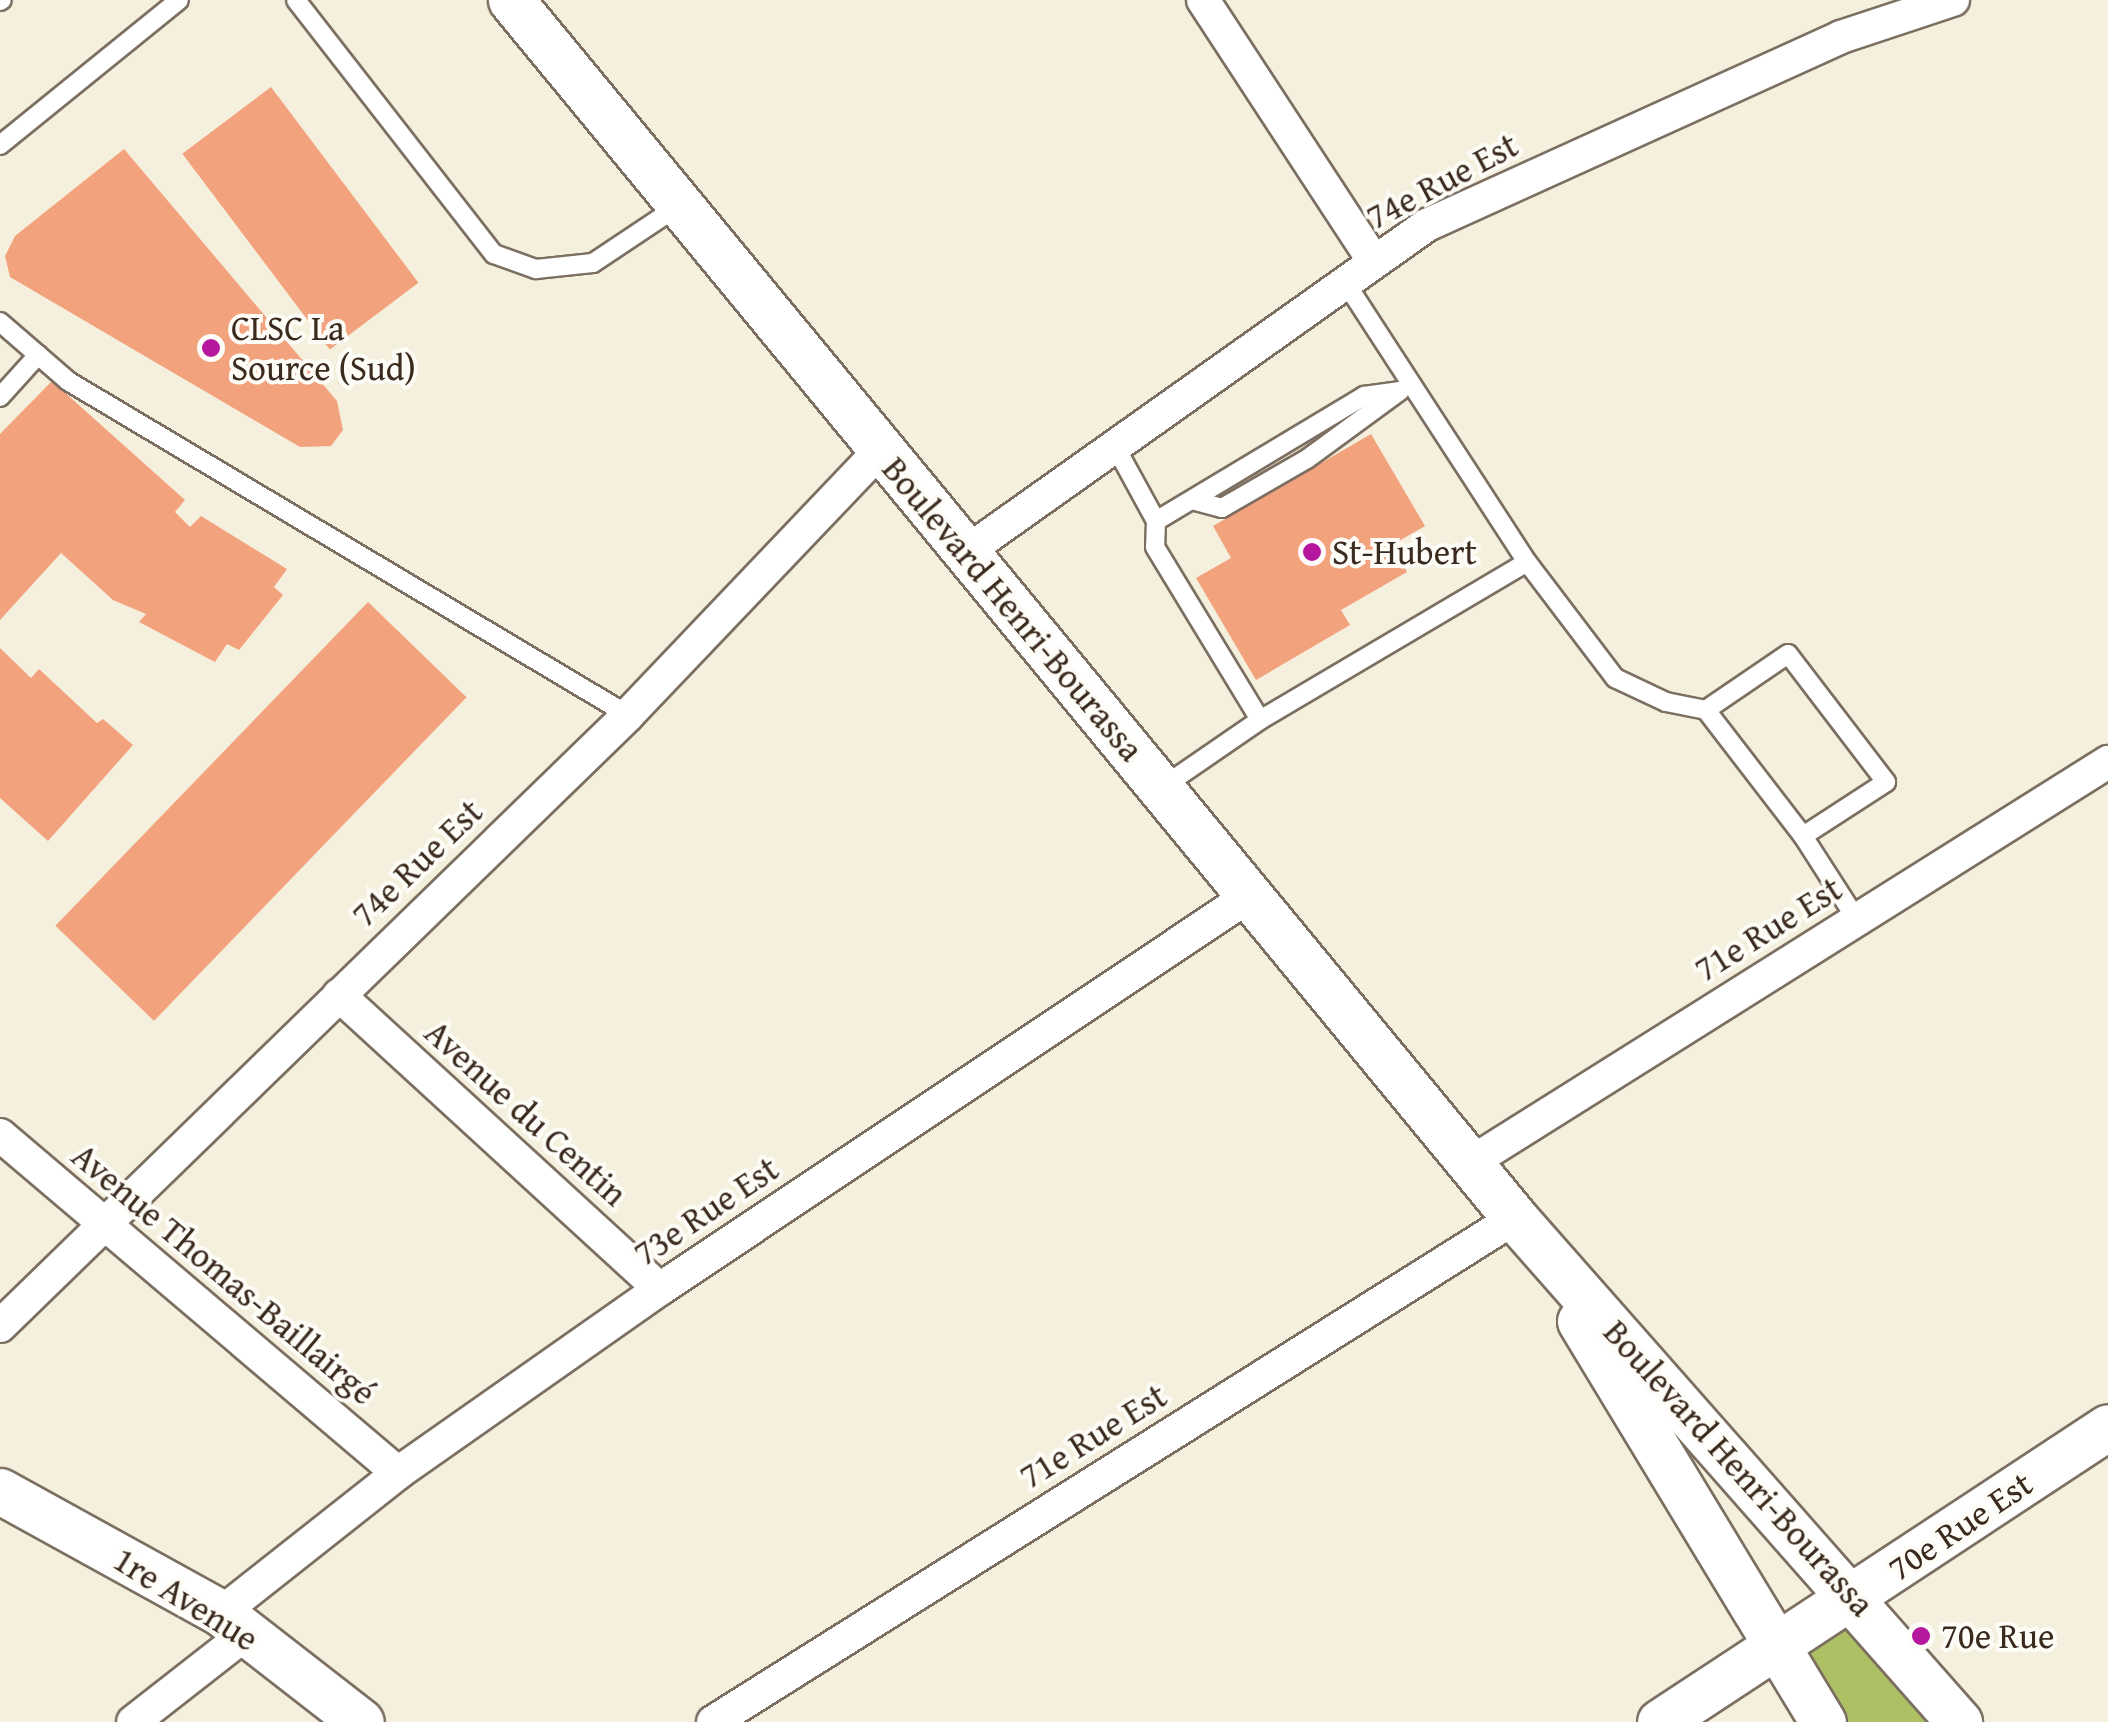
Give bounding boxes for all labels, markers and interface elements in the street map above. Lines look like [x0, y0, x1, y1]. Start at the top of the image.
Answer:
street label: 74e Rue Est [1359, 124, 1525, 238]
place label: CLSC La Source (Sud) [231, 307, 416, 389]
marker: CLSC La Source (Sud) [200, 337, 222, 359]
street label: Boulevard Henri-Bourassa [874, 449, 1152, 769]
place label: St-Hubert [1332, 531, 1477, 573]
marker: St-Hubert [1301, 541, 1323, 563]
street label: 74e Rue Est [343, 791, 491, 935]
street label: 71e Rue Est [1687, 867, 1849, 991]
street label: Avenue du Centin [416, 1011, 636, 1215]
street label: Avenue Thomas-Baillairgé [63, 1135, 385, 1413]
street label: 73e Rue Est [626, 1147, 786, 1275]
street label: Boulevard Henri-Bourassa [1595, 1311, 1883, 1625]
street label: 71e Rue Est [1012, 1374, 1174, 1498]
street label: 70e Rue Est [1880, 1462, 2040, 1590]
street label: 1re Avenue [106, 1538, 266, 1660]
place label: 70e Rue [1941, 1615, 2054, 1657]
marker: 70e Rue [1910, 1625, 1932, 1647]

